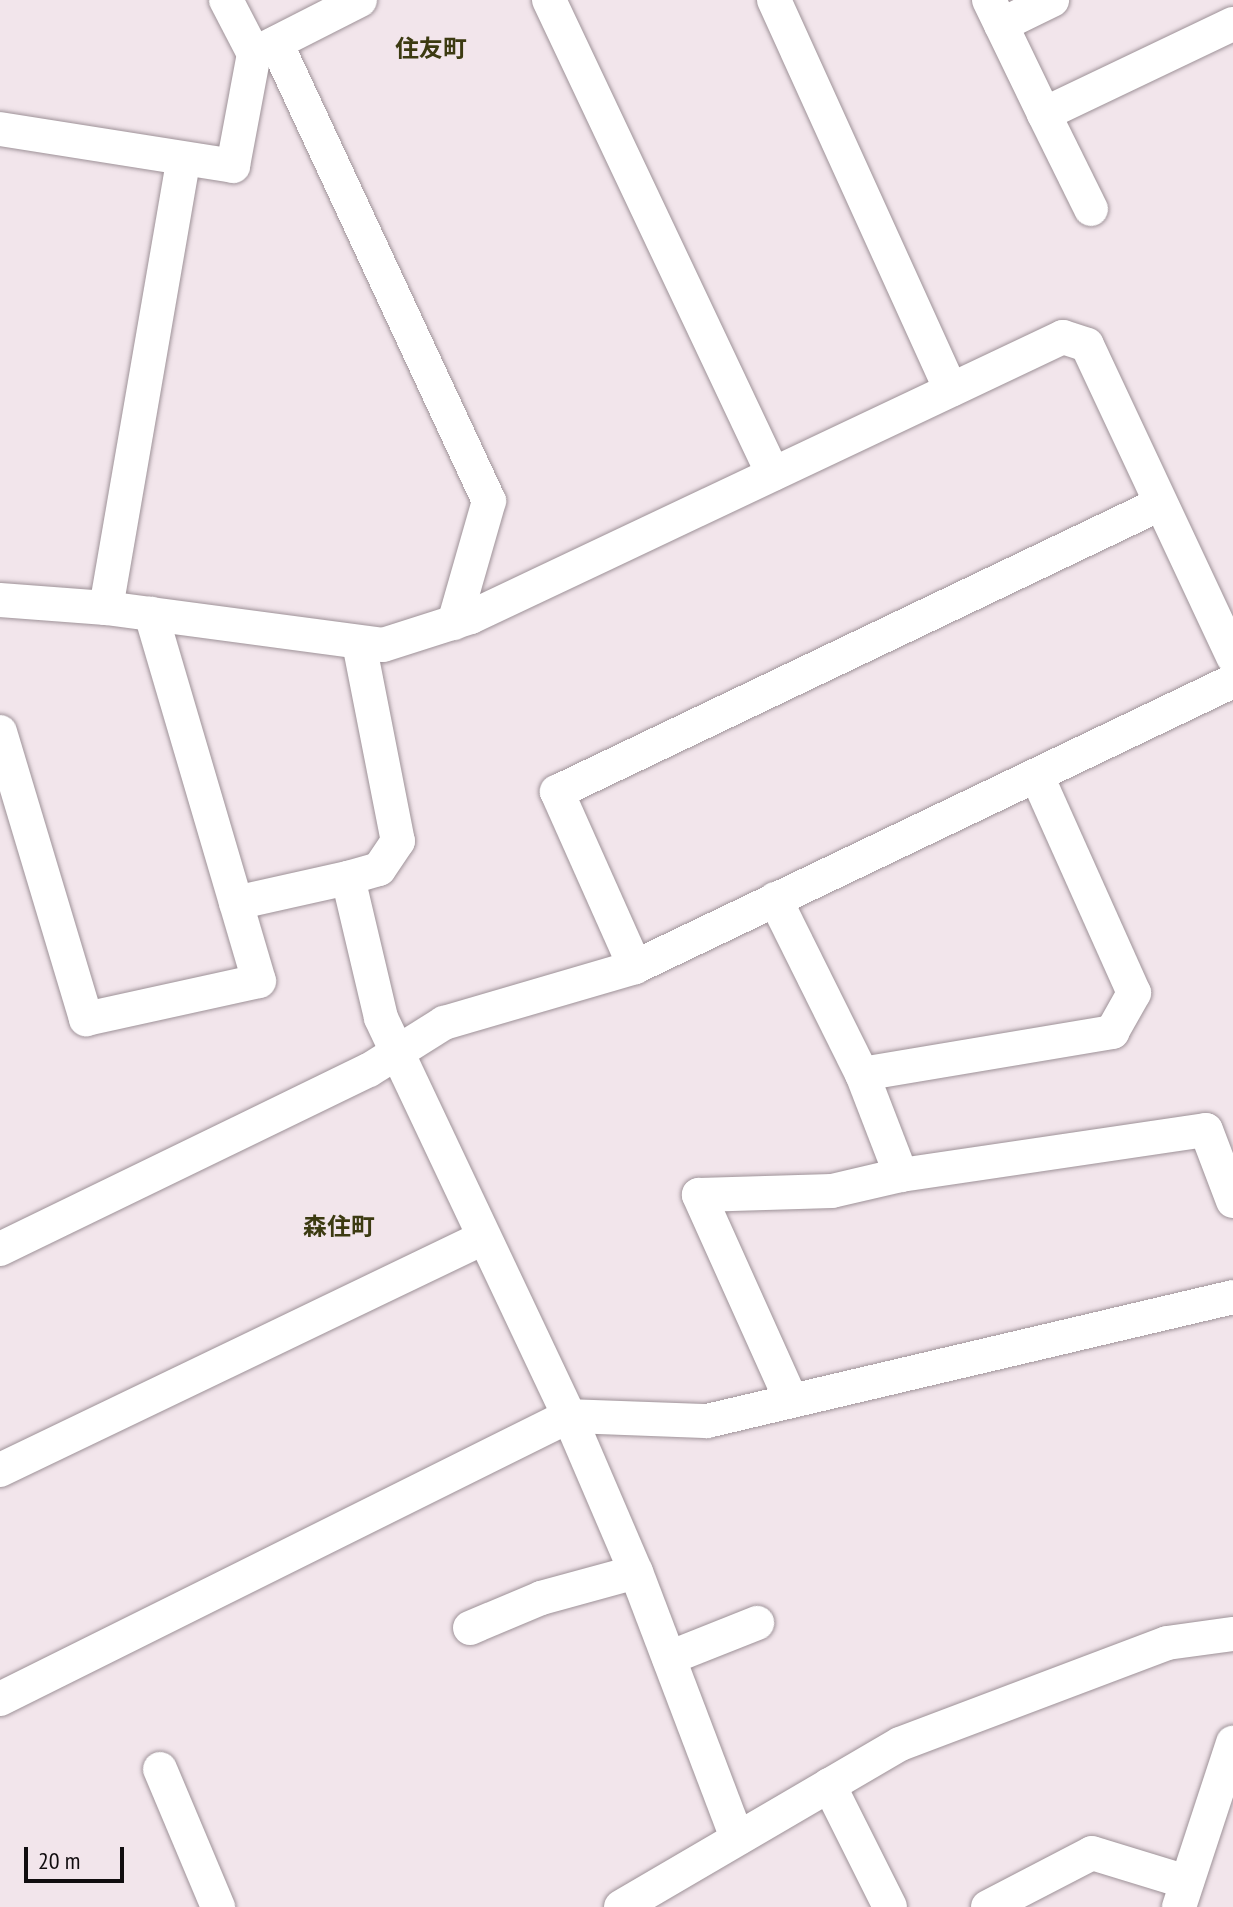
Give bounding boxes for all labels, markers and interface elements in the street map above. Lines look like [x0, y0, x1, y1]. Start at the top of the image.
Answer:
district label: 住友町 [395, 35, 467, 63]
district label: 森住町 [303, 1213, 375, 1241]
scale bar [28, 1831, 128, 1881]
text: 20 m [38, 1845, 80, 1876]

